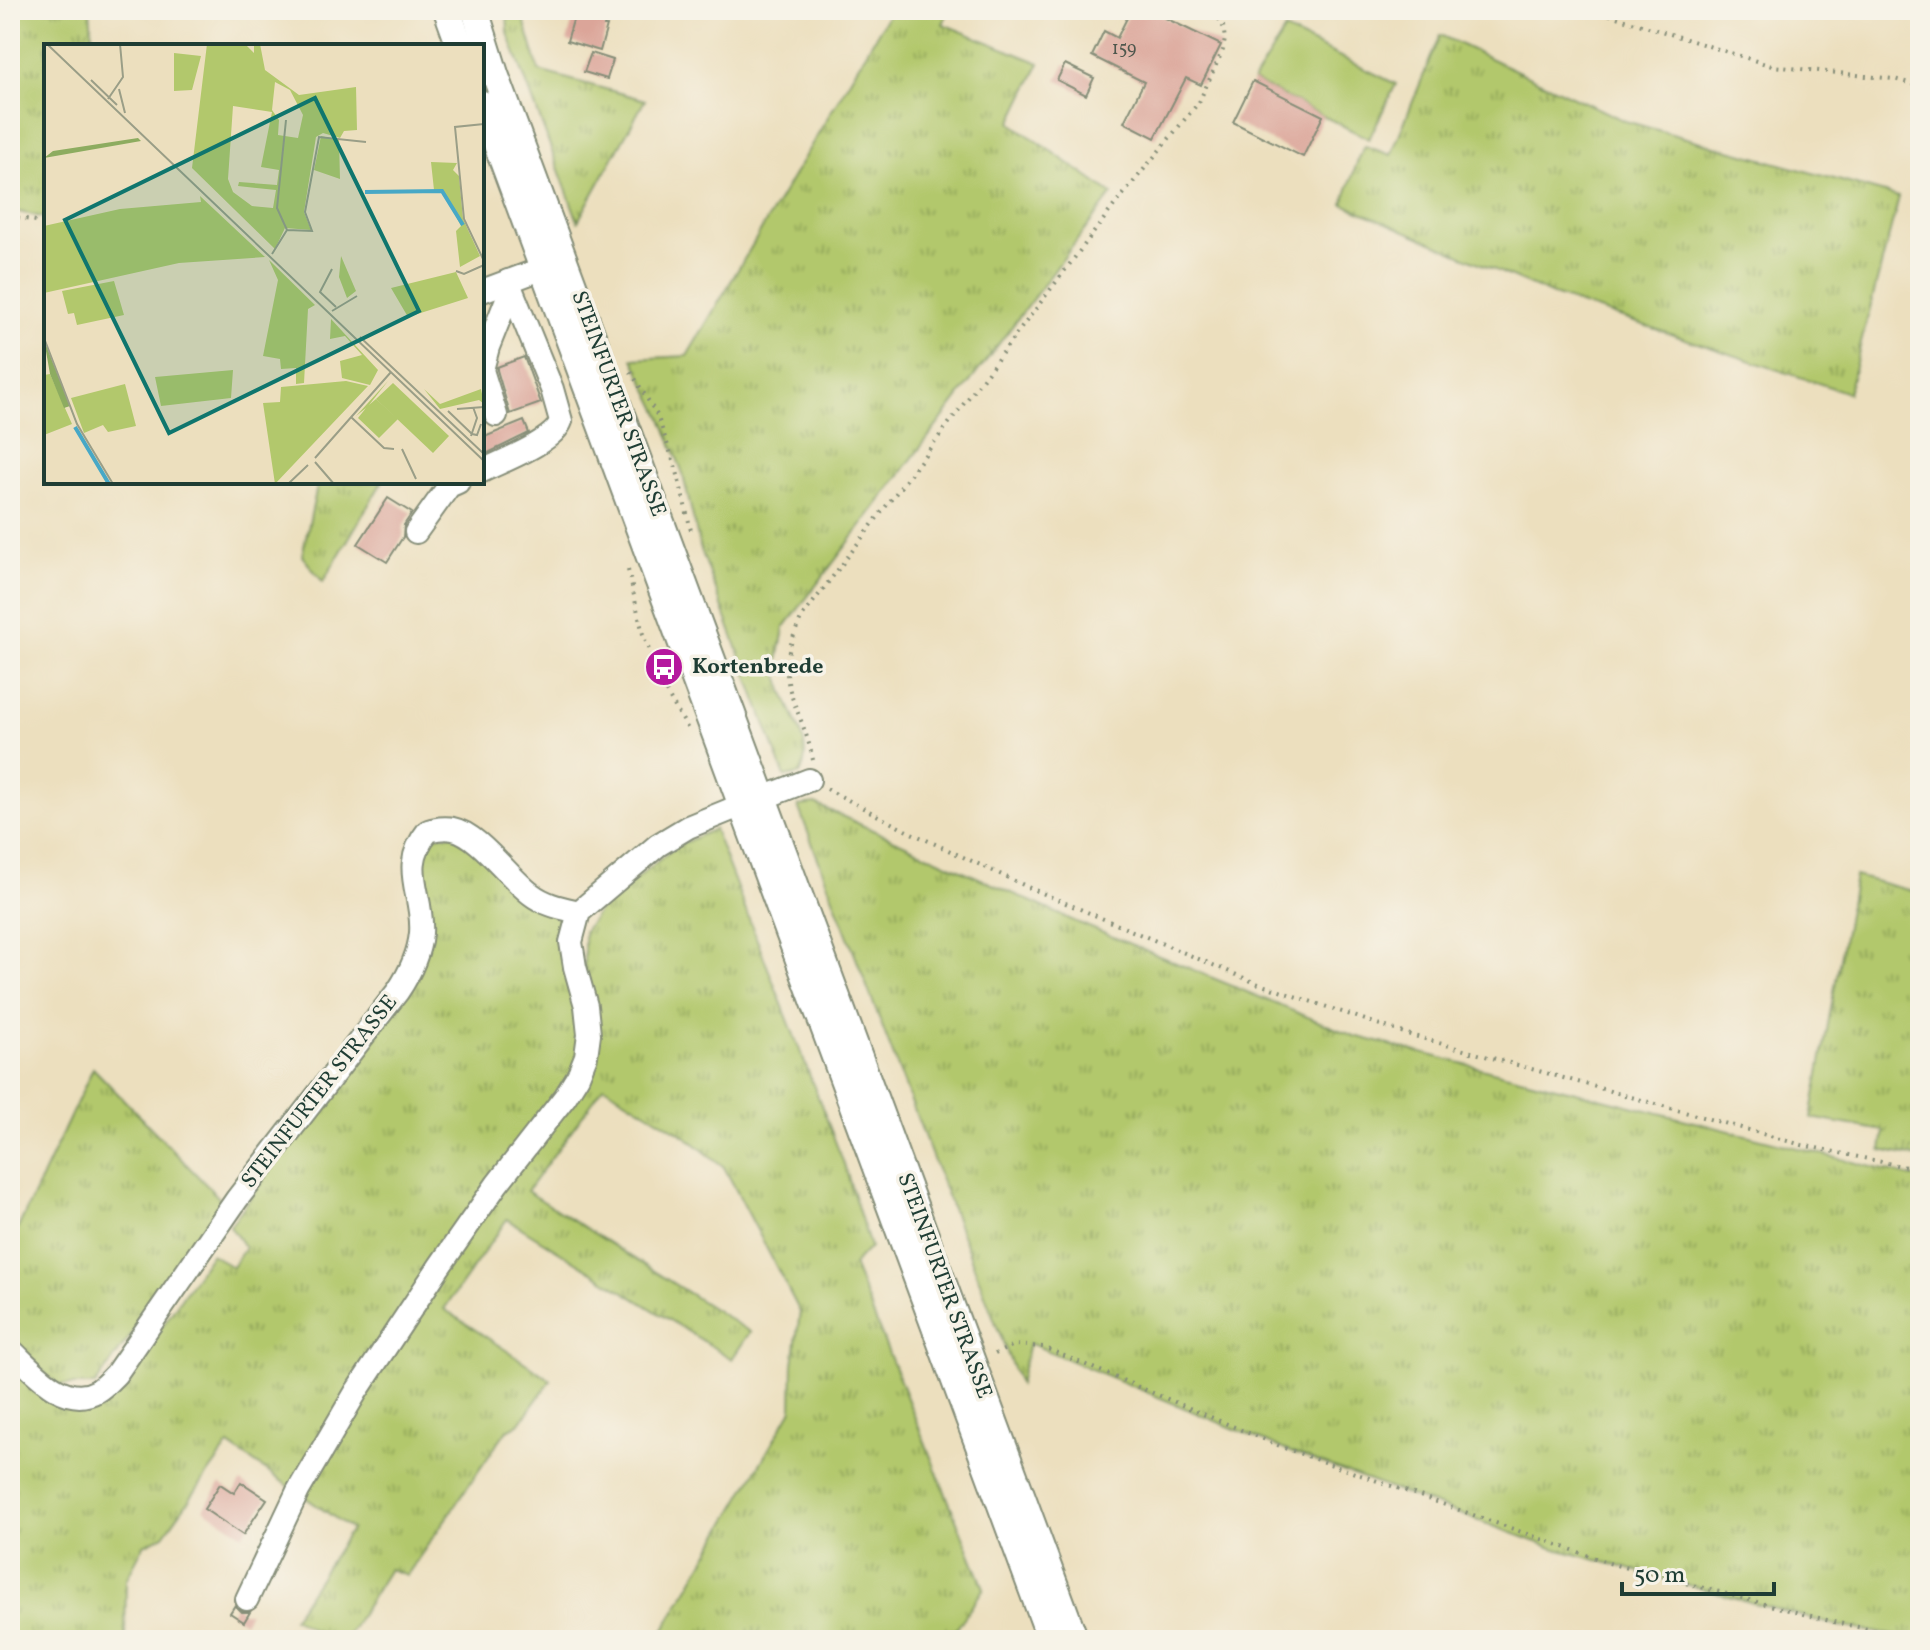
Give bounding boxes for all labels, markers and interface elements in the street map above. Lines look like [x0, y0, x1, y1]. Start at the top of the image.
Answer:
house number: 159 [1112, 37, 1136, 62]
inset map [44, 44, 484, 484]
street label: STEINFURTER STRASSE [563, 287, 673, 521]
bus stop icon: Kortenbrede [643, 646, 685, 688]
place label: Kortenbrede [692, 652, 823, 683]
street label: STEINFURTER STRASSE [234, 989, 406, 1195]
street label: STEINFURTER STRASSE [889, 1169, 999, 1403]
scale bar [1622, 1546, 1774, 1596]
text: 50 m [1634, 1559, 1686, 1593]

